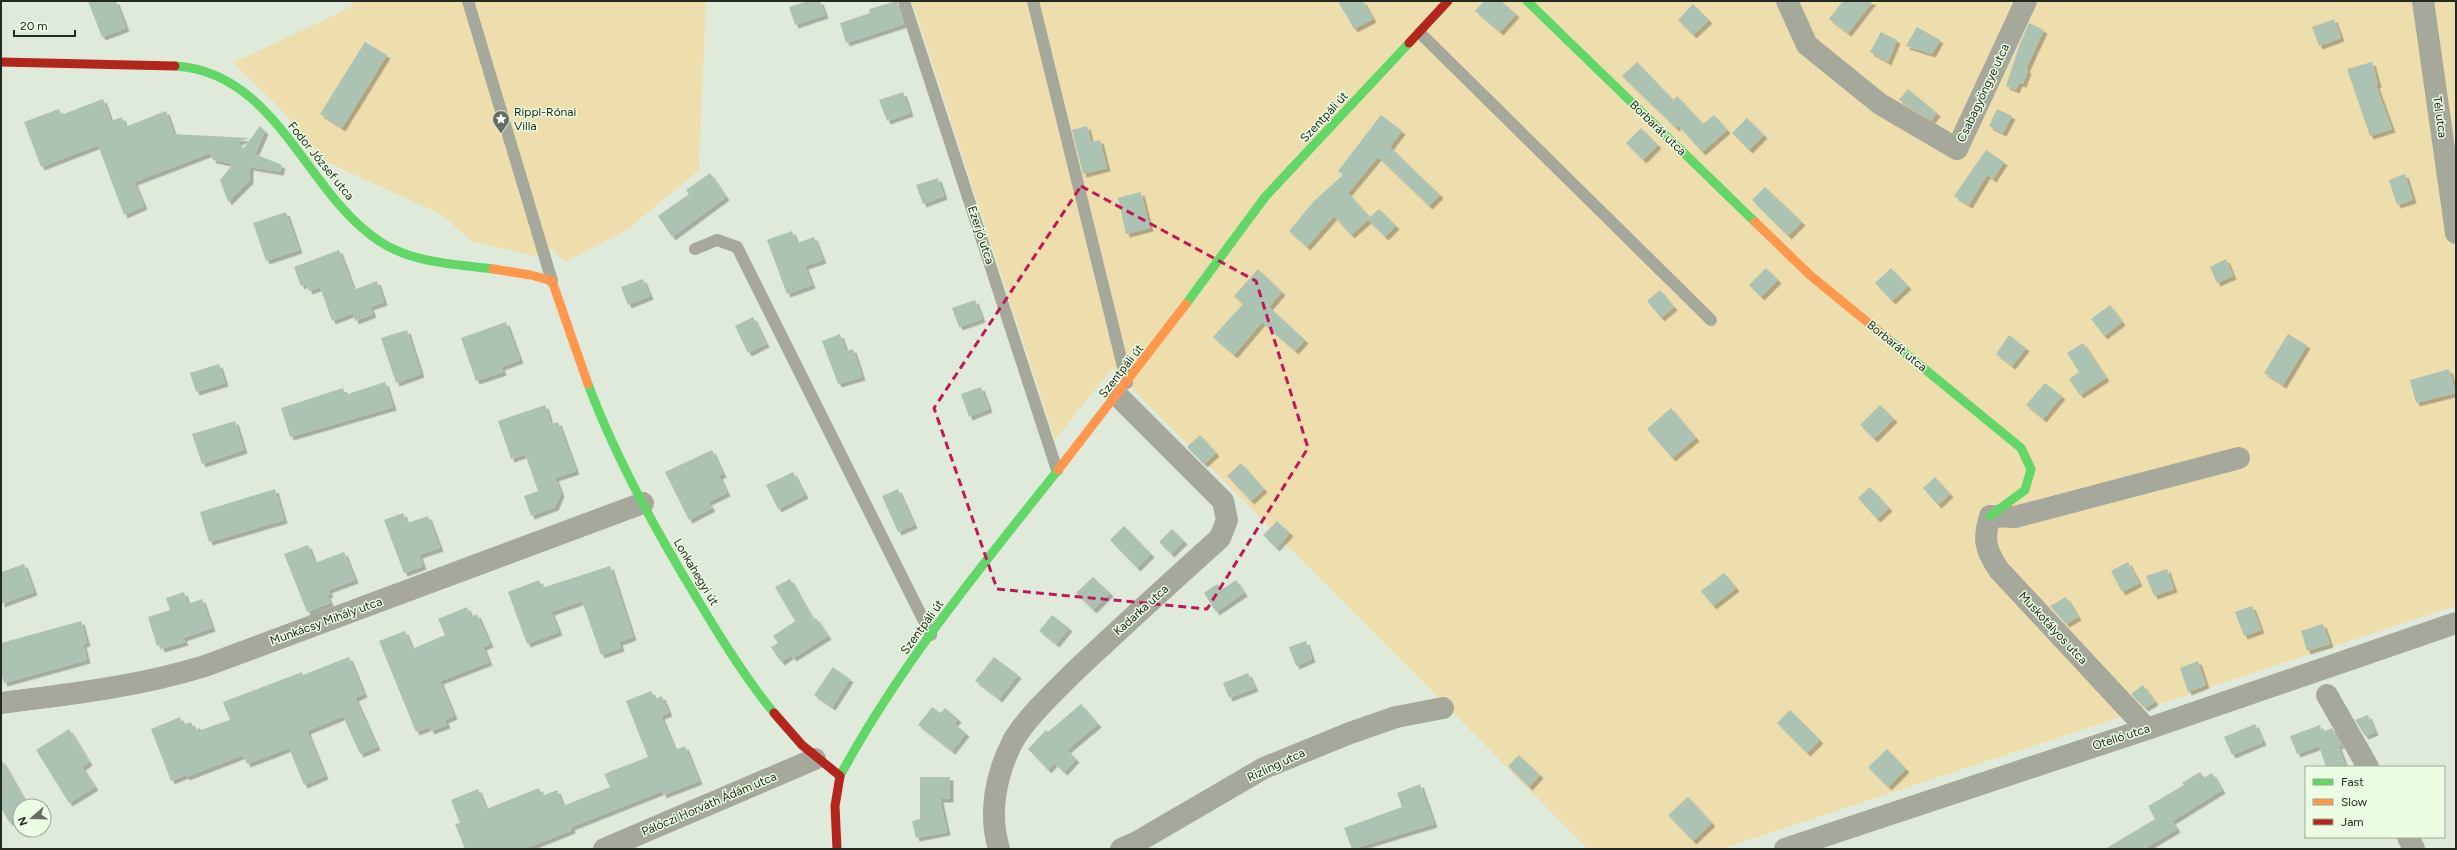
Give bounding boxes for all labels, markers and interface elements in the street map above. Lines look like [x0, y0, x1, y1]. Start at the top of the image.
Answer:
scale bar [14, 12, 75, 38]
text: 20 m [20, 19, 48, 33]
street label: Csabagyöngye utca [1954, 42, 2012, 144]
street label: Szentpáli út [1297, 89, 1351, 145]
street label: Tél utca [2430, 95, 2450, 139]
street label: Borbarát utca [1627, 98, 1689, 158]
place label: Rippl-Rónai Villa [514, 105, 576, 133]
place icon: Rippl-Rónai Villa [491, 109, 511, 134]
street label: Fodor József utca [285, 119, 357, 203]
street label: Ezerjó utca [965, 204, 997, 266]
street label: Borbarát utca [1864, 318, 1930, 374]
street label: Szentpáli út [1096, 341, 1146, 400]
street label: Lonkahegyi út [671, 536, 722, 608]
street label: Kadarka utca [1111, 582, 1171, 638]
street label: Muskotályos utca [2016, 589, 2090, 667]
street label: Munkácsy Mihály utca [268, 594, 384, 648]
street label: Szentpáli út [898, 597, 947, 657]
street label: Otelló utca [2091, 721, 2151, 753]
street label: Rizling utca [1245, 746, 1307, 784]
legend [2305, 766, 2445, 838]
street label: Pálóczi Horváth Ádám utca [639, 769, 779, 839]
text: Fast [2341, 775, 2364, 789]
text: Slow [2341, 795, 2368, 809]
north arrow [12, 798, 52, 838]
text: N [16, 815, 31, 827]
text: Jam [2341, 815, 2364, 829]

